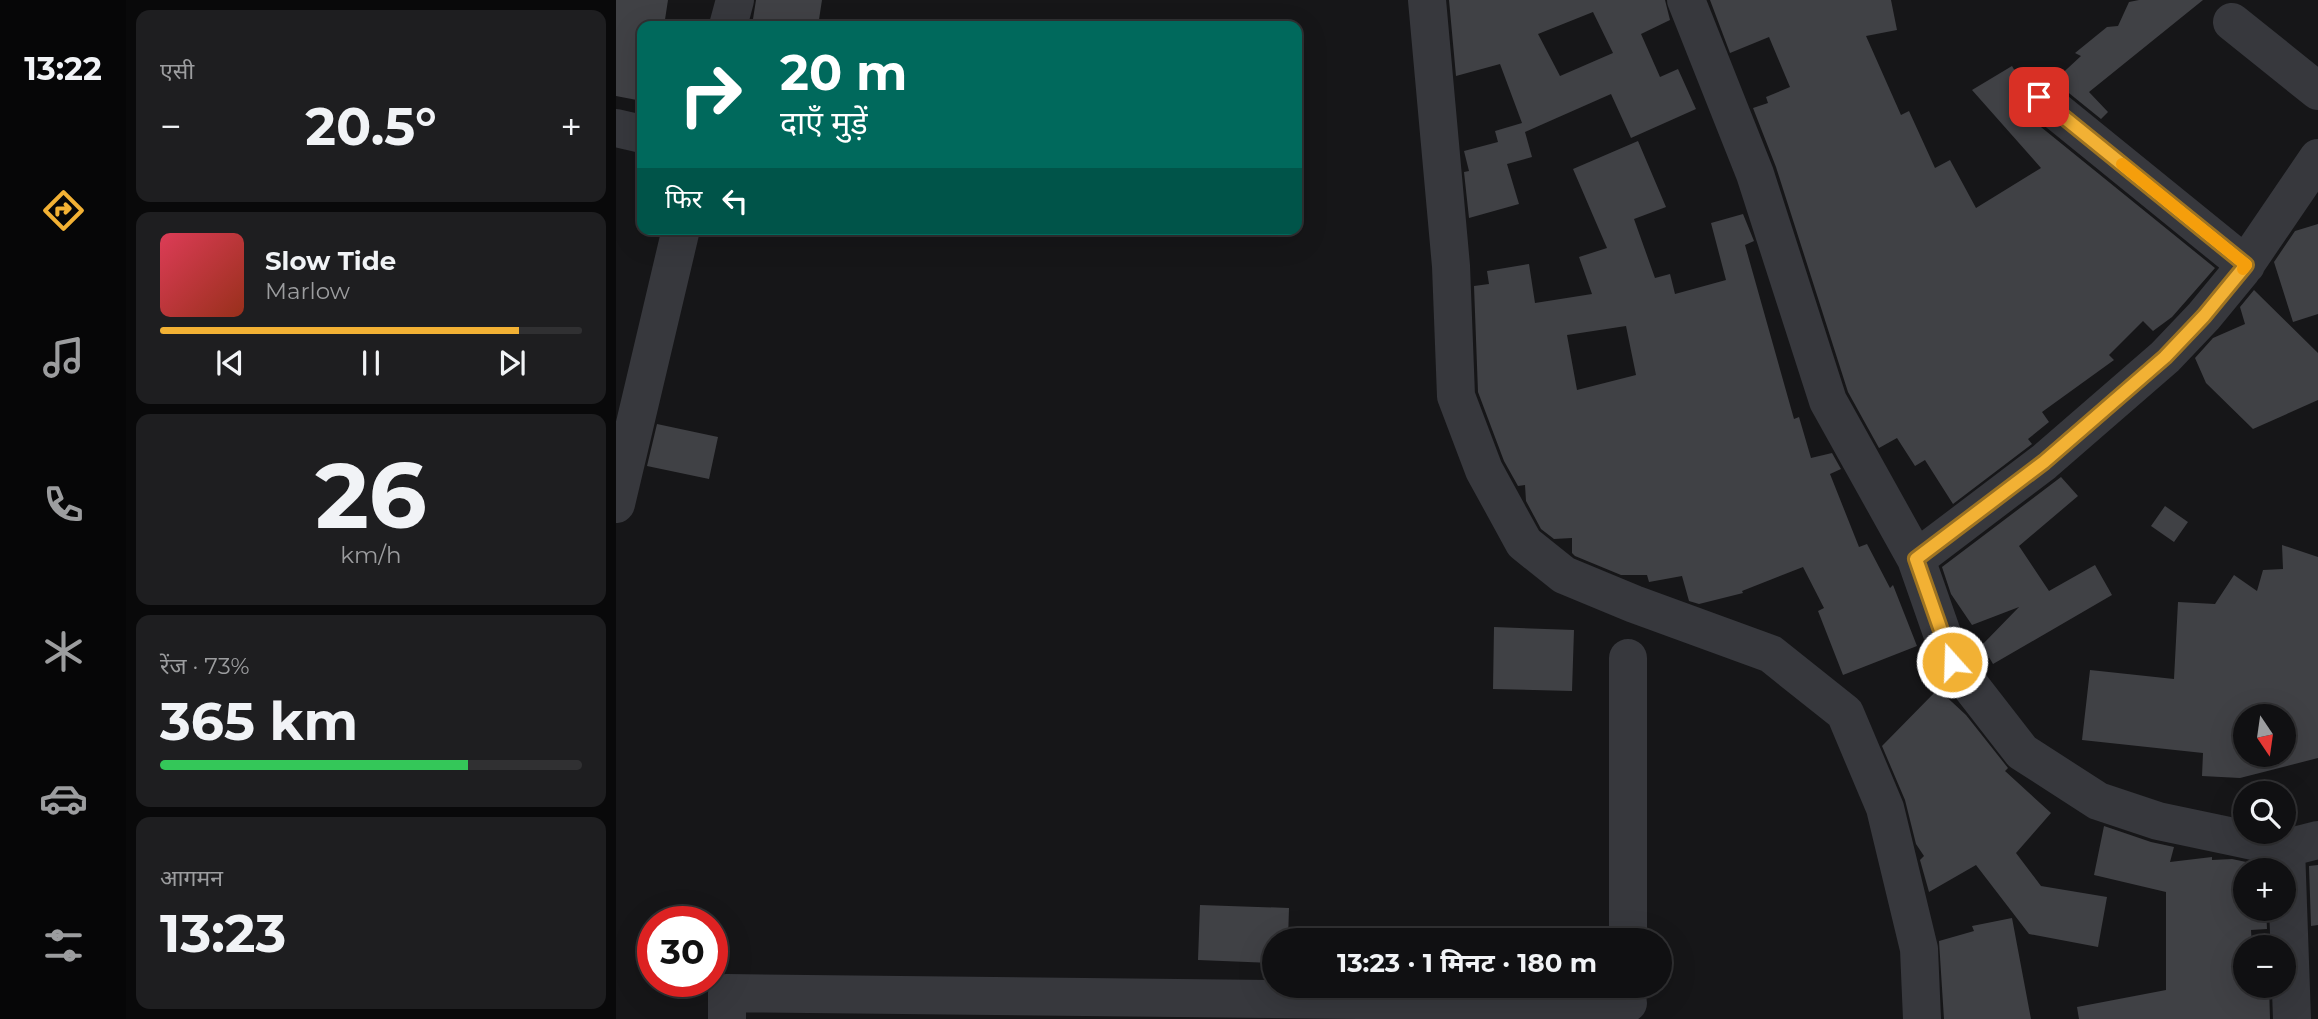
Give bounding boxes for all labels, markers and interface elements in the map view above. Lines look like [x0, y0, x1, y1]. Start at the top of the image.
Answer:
text: 20 m [780, 43, 907, 102]
text: 13:22 [24, 49, 102, 88]
icon: right [665, 49, 756, 140]
text: एसी [160, 57, 194, 85]
pin [2009, 67, 2069, 127]
icon: arrive [2020, 78, 2058, 116]
text: 20.5° [305, 95, 437, 158]
text: − [160, 103, 182, 150]
text: + [560, 103, 582, 150]
text: दाएँ मुड़ें [780, 103, 868, 142]
icon: left [716, 182, 754, 220]
text: फिर [665, 183, 702, 215]
icon: directions [39, 186, 88, 235]
text: Slow Tide [265, 245, 396, 277]
text: Marlow [265, 277, 350, 305]
icon: music [39, 333, 88, 382]
icon: previous [211, 344, 249, 382]
icon: pause [352, 344, 390, 382]
icon: next [493, 344, 531, 382]
text: 26 [315, 440, 427, 551]
icon: phone [39, 480, 88, 529]
text: km/h [340, 541, 402, 569]
position arrow [1915, 625, 1989, 699]
icon: climate [39, 627, 88, 676]
text: रेंज · 73% [160, 652, 249, 680]
text: 365 km [160, 690, 358, 753]
north arrow [2233, 704, 2296, 766]
map controls [2233, 704, 2296, 998]
icon: car [39, 774, 88, 823]
button: search [2233, 781, 2296, 844]
button: + [2233, 858, 2296, 921]
text: आगमन [160, 864, 223, 892]
text: 13:23 [160, 902, 286, 965]
speed limit sign: 30 [637, 906, 728, 997]
icon: filters [39, 921, 88, 970]
button: − [2233, 935, 2296, 998]
text: 13:23 · 1 मिनट · 180 m [1337, 947, 1597, 979]

